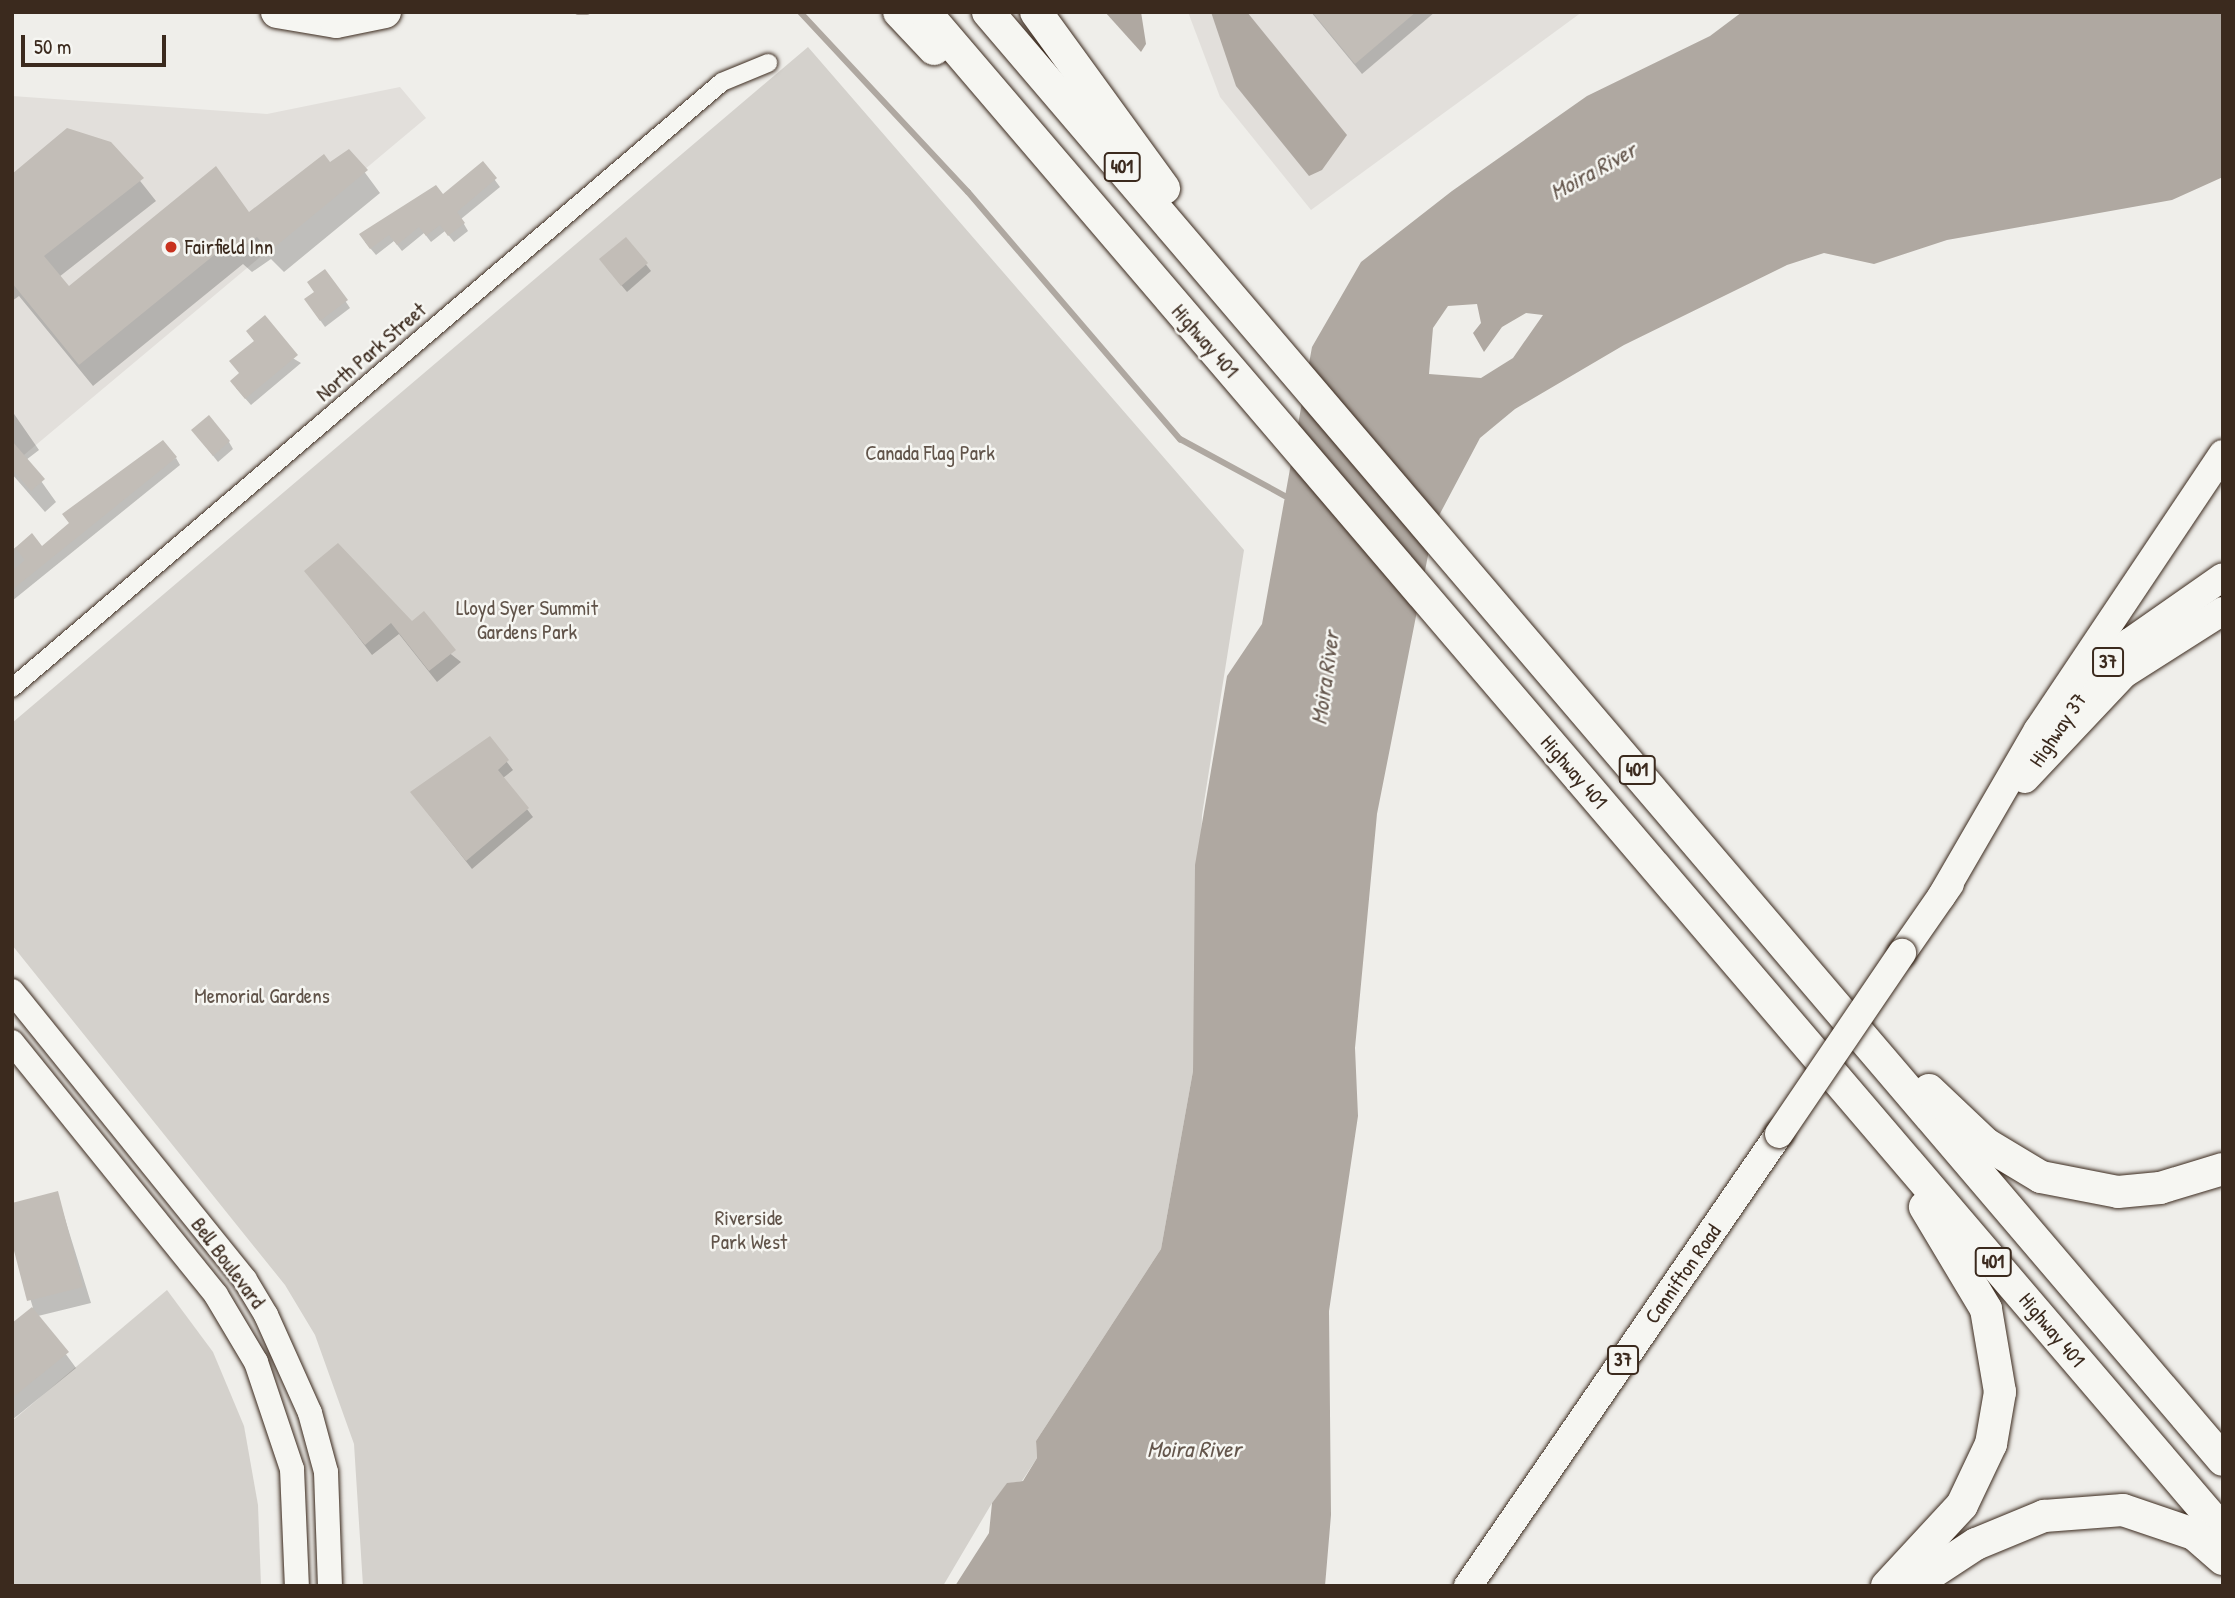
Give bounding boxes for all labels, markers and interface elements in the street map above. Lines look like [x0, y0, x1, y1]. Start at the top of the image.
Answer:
scale bar [24, 21, 170, 65]
text: 50 m [34, 32, 71, 61]
water label: Moira River [1545, 136, 1641, 206]
road number: 401 [1103, 152, 1141, 182]
place label: Fairfield Inn [185, 234, 273, 260]
marker: Fairfield Inn [163, 239, 179, 255]
street label: North Park Street [311, 297, 431, 407]
street label: Highway 401 [1166, 299, 1244, 383]
park label: Canada Flag Park [865, 440, 995, 466]
park label: Lloyd Syer Summit Gardens Park [456, 595, 598, 645]
water label: Moira River [1305, 630, 1345, 726]
road number: 37 [2090, 646, 2126, 678]
street label: Highway 37 [2024, 688, 2092, 772]
street label: Highway 401 [1535, 730, 1613, 814]
road number: 401 [1618, 754, 1656, 786]
park label: Memorial Gardens [194, 983, 330, 1009]
park label: Riverside Park West [711, 1205, 787, 1255]
street label: Bell Boulevard [186, 1213, 270, 1313]
street label: Cannifton Road [1640, 1220, 1726, 1328]
road number: 401 [1974, 1246, 2012, 1278]
street label: Highway 401 [2014, 1288, 2090, 1372]
road number: 37 [1606, 1344, 1640, 1376]
water label: Moira River [1147, 1435, 1241, 1463]

